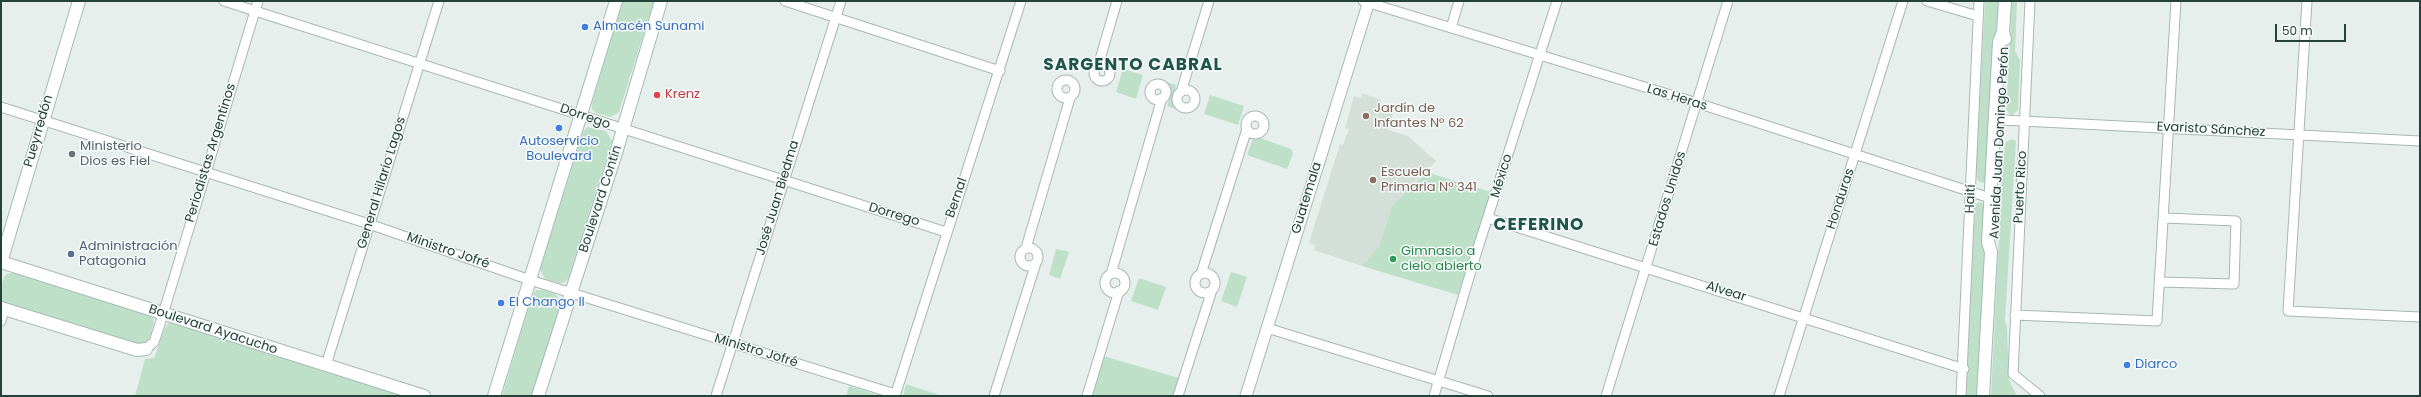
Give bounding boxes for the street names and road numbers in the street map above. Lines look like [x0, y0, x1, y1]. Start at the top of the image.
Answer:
street label: Avenida Juan Domingo Perón [1987, 46, 2013, 240]
street label: Las Heras [1645, 81, 1709, 115]
street label: Periodistas Argentinos [182, 82, 240, 224]
street label: Pueyrredón [21, 93, 57, 169]
street label: Dorrego [558, 101, 612, 133]
street label: General Hilario Lagos [354, 115, 410, 251]
street label: Evaristo Sánchez [2156, 119, 2266, 141]
street label: José Juan Biedma [753, 139, 803, 257]
street label: Boulevard Contín [576, 143, 626, 255]
street label: Estados Unidos [1646, 150, 1690, 248]
street label: Puerto Rico [2011, 150, 2031, 224]
street label: México [1488, 152, 1516, 200]
street label: Guatemala [1289, 160, 1325, 236]
street label: Honduras [1824, 167, 1858, 231]
street label: Bernal [943, 176, 971, 220]
street label: Haití [1963, 184, 1979, 214]
street label: Dorrego [867, 200, 921, 230]
street label: Ministro Jofré [405, 230, 491, 272]
street label: Alvear [1704, 279, 1748, 305]
street label: Boulevard Ayacucho [147, 302, 279, 358]
street label: Ministro Jofré [712, 331, 800, 371]

